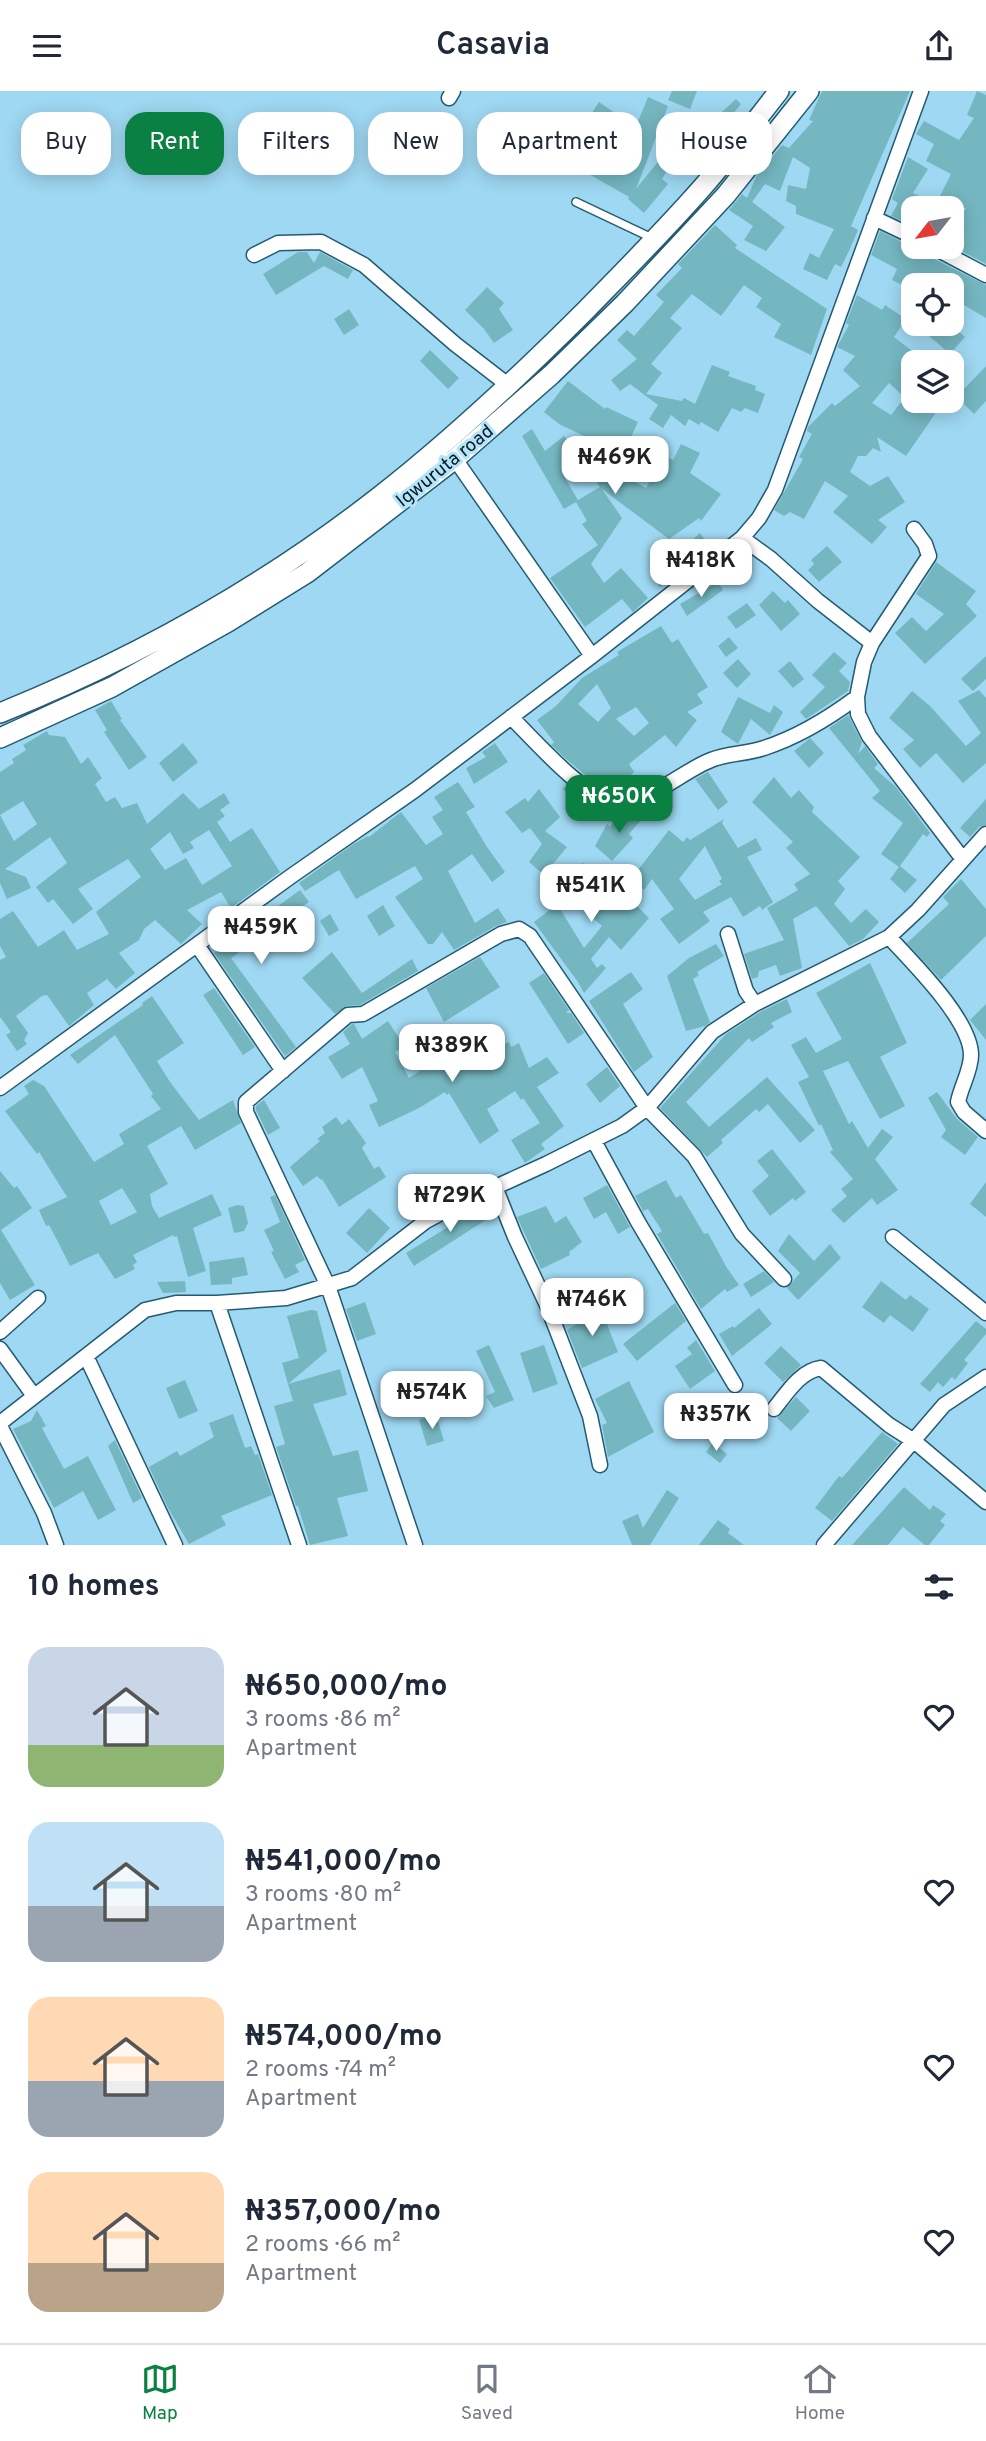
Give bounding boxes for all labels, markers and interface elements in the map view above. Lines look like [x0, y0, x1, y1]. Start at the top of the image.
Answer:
text: Casavia [436, 26, 550, 66]
icon: menu [28, 27, 66, 65]
icon: share [920, 27, 958, 65]
chip: Buy [21, 112, 111, 175]
chip: Rent [125, 112, 224, 175]
chip: Filters [238, 112, 354, 175]
chip: New [368, 112, 463, 175]
chip: Apartment [477, 112, 642, 175]
chip: House [656, 112, 772, 175]
north arrow [901, 196, 964, 259]
map controls [901, 196, 964, 413]
button: locate [901, 273, 964, 336]
button: layers [901, 350, 964, 413]
street label: Igwuruta road [392, 420, 499, 513]
pin: ₦469K [566, 437, 664, 496]
text: ₦469K [578, 444, 652, 473]
pin: ₦418K [652, 539, 750, 599]
text: ₦418K [666, 547, 736, 576]
pin: ₦650K [570, 775, 668, 835]
text: ₦650K [582, 783, 656, 812]
pin: ₦541K [542, 865, 640, 924]
text: ₦541K [556, 872, 626, 901]
pin: ₦459K [212, 907, 310, 966]
text: ₦459K [224, 914, 298, 943]
pin: ₦389K [403, 1025, 501, 1084]
text: ₦389K [415, 1032, 489, 1061]
pin: ₦729K [401, 1175, 499, 1234]
text: ₦729K [414, 1182, 486, 1211]
pin: ₦746K [543, 1279, 641, 1338]
text: ₦746K [556, 1286, 628, 1315]
pin: ₦574K [383, 1371, 481, 1431]
text: ₦574K [397, 1379, 467, 1408]
pin: ₦357K [667, 1393, 765, 1453]
text: ₦357K [680, 1401, 752, 1430]
icon: filters [920, 1568, 958, 1606]
text: 10 homes [28, 1569, 159, 1606]
text: ₦650,000/mo [245, 1669, 448, 1706]
icon: home [84, 1675, 168, 1759]
icon: heart [920, 1698, 958, 1736]
text: 3 rooms · 86 m² [245, 1706, 401, 1735]
text: Apartment [245, 1735, 357, 1764]
text: ₦541,000/mo [245, 1844, 442, 1881]
icon: home [84, 1850, 168, 1934]
icon: heart [920, 1873, 958, 1911]
text: 3 rooms · 80 m² [245, 1881, 401, 1910]
text: Apartment [245, 1910, 357, 1939]
text: ₦574,000/mo [245, 2019, 442, 2056]
icon: home [84, 2025, 168, 2109]
icon: heart [920, 2048, 958, 2086]
text: 2 rooms · 74 m² [245, 2056, 396, 2085]
text: Apartment [245, 2085, 357, 2114]
text: ₦357,000/mo [245, 2194, 441, 2231]
icon: home [84, 2200, 168, 2284]
icon: heart [920, 2223, 958, 2261]
text: 2 rooms · 66 m² [245, 2231, 401, 2260]
text: Apartment [245, 2260, 357, 2289]
tab: Map [141, 2360, 179, 2426]
tab: Saved [461, 2360, 513, 2426]
tab: Home [795, 2360, 845, 2426]

